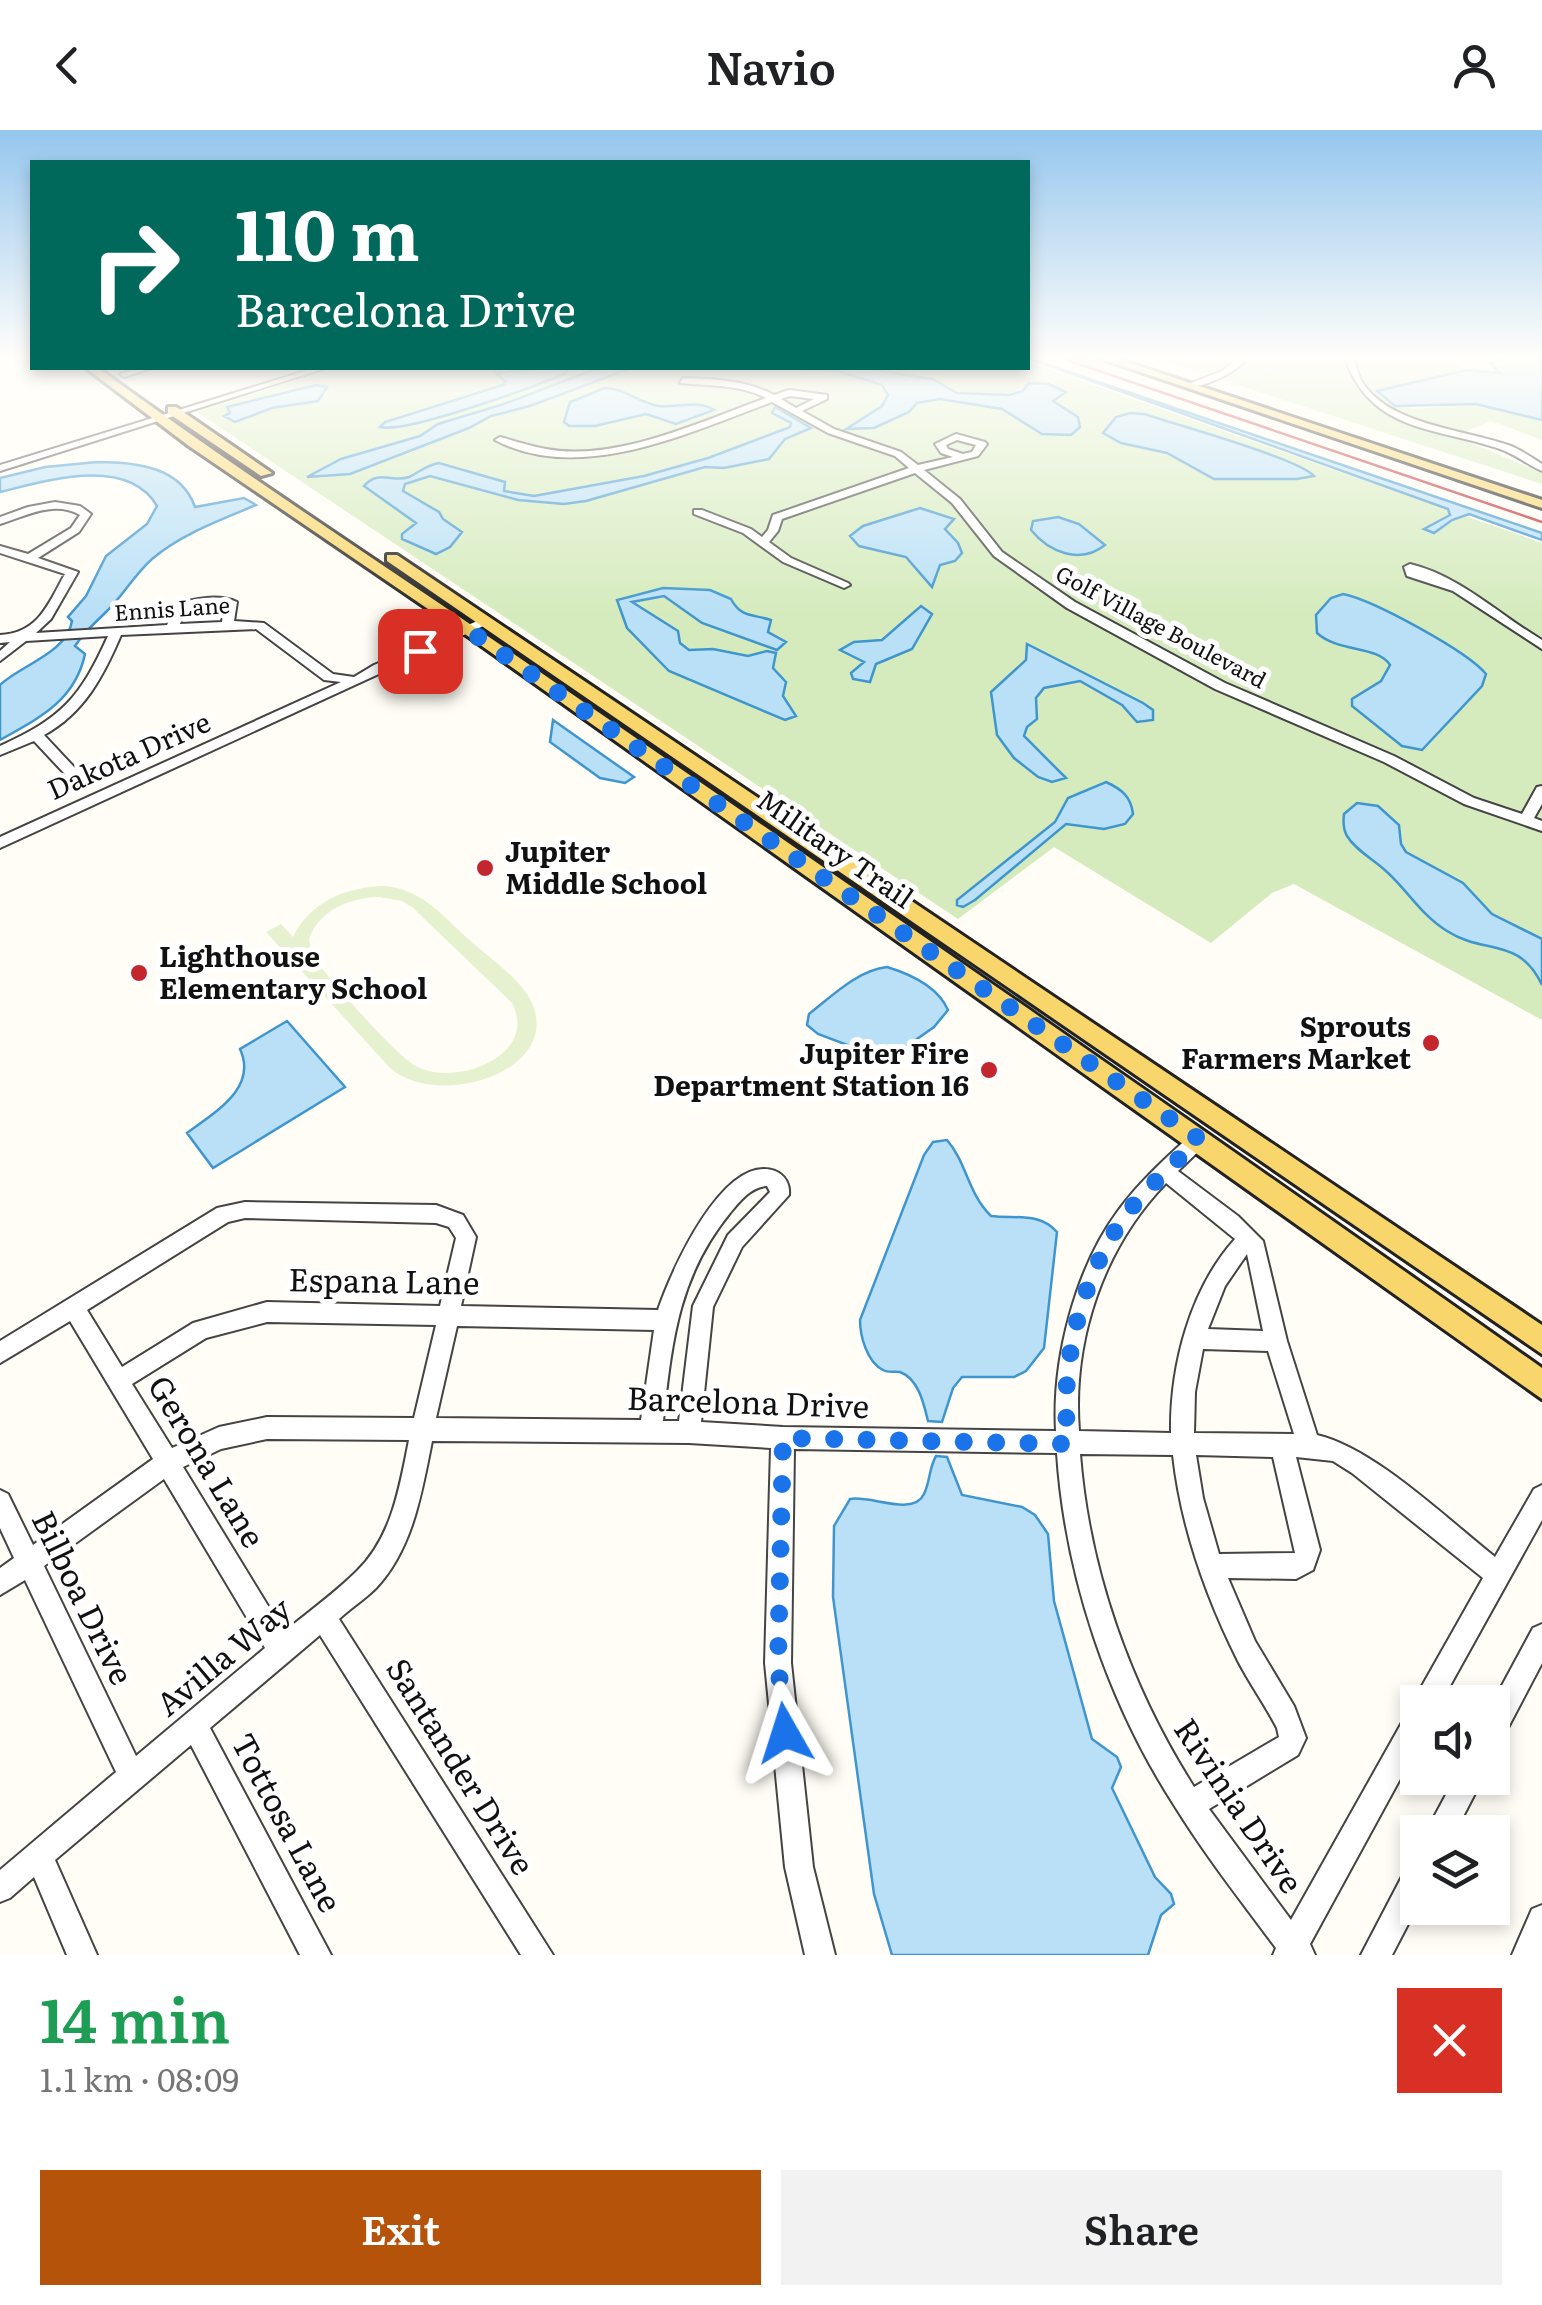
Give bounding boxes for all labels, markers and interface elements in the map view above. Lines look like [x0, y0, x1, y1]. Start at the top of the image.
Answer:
text: Navio [706, 32, 836, 99]
icon: back [40, 38, 95, 93]
icon: person [1447, 38, 1502, 93]
text: 110 m [235, 179, 420, 283]
icon: right [70, 200, 200, 330]
text: Barcelona Drive [235, 274, 576, 341]
street label: Golf Village Boulevard [1050, 556, 1273, 695]
street label: Ennis Lane [113, 587, 231, 628]
pin [378, 609, 463, 694]
icon: arrive [393, 624, 448, 679]
street label: Dakota Drive [40, 699, 216, 809]
street label: Military Trail [749, 778, 923, 917]
place label: Jupiter Middle School [505, 829, 707, 903]
marker: Jupiter Middle School [474, 857, 496, 879]
place label: Lighthouse Elementary School [159, 934, 427, 1008]
marker: Lighthouse Elementary School [128, 962, 150, 984]
place label: Sprouts Farmers Market [1181, 1004, 1412, 1078]
place label: Jupiter Fire Department Station 16 [653, 1031, 969, 1105]
marker: Sprouts Farmers Market [1420, 1032, 1442, 1054]
marker: Jupiter Fire Department Station 16 [978, 1059, 1000, 1081]
street label: Espana Lane [288, 1253, 480, 1305]
street label: Gerona Lane [138, 1365, 279, 1556]
street label: Barcelona Drive [626, 1372, 870, 1428]
street label: Bilboa Drive [22, 1502, 148, 1692]
street label: Avilla Way [144, 1583, 301, 1726]
street label: Santander Drive [377, 1648, 549, 1883]
position arrow [733, 1681, 837, 1785]
map controls [1400, 1685, 1510, 1925]
button: sound [1400, 1685, 1510, 1795]
street label: Rivinia Drive [1164, 1707, 1317, 1902]
street label: Tottosa Lane [221, 1724, 356, 1920]
button: layers [1400, 1815, 1510, 1925]
text: 14 min [40, 1972, 230, 2061]
button: close [1397, 1988, 1502, 2093]
text: 1.1 km · 08:09 [40, 2054, 239, 2102]
button: Exit [40, 2170, 761, 2285]
button: Share [781, 2170, 1502, 2285]

